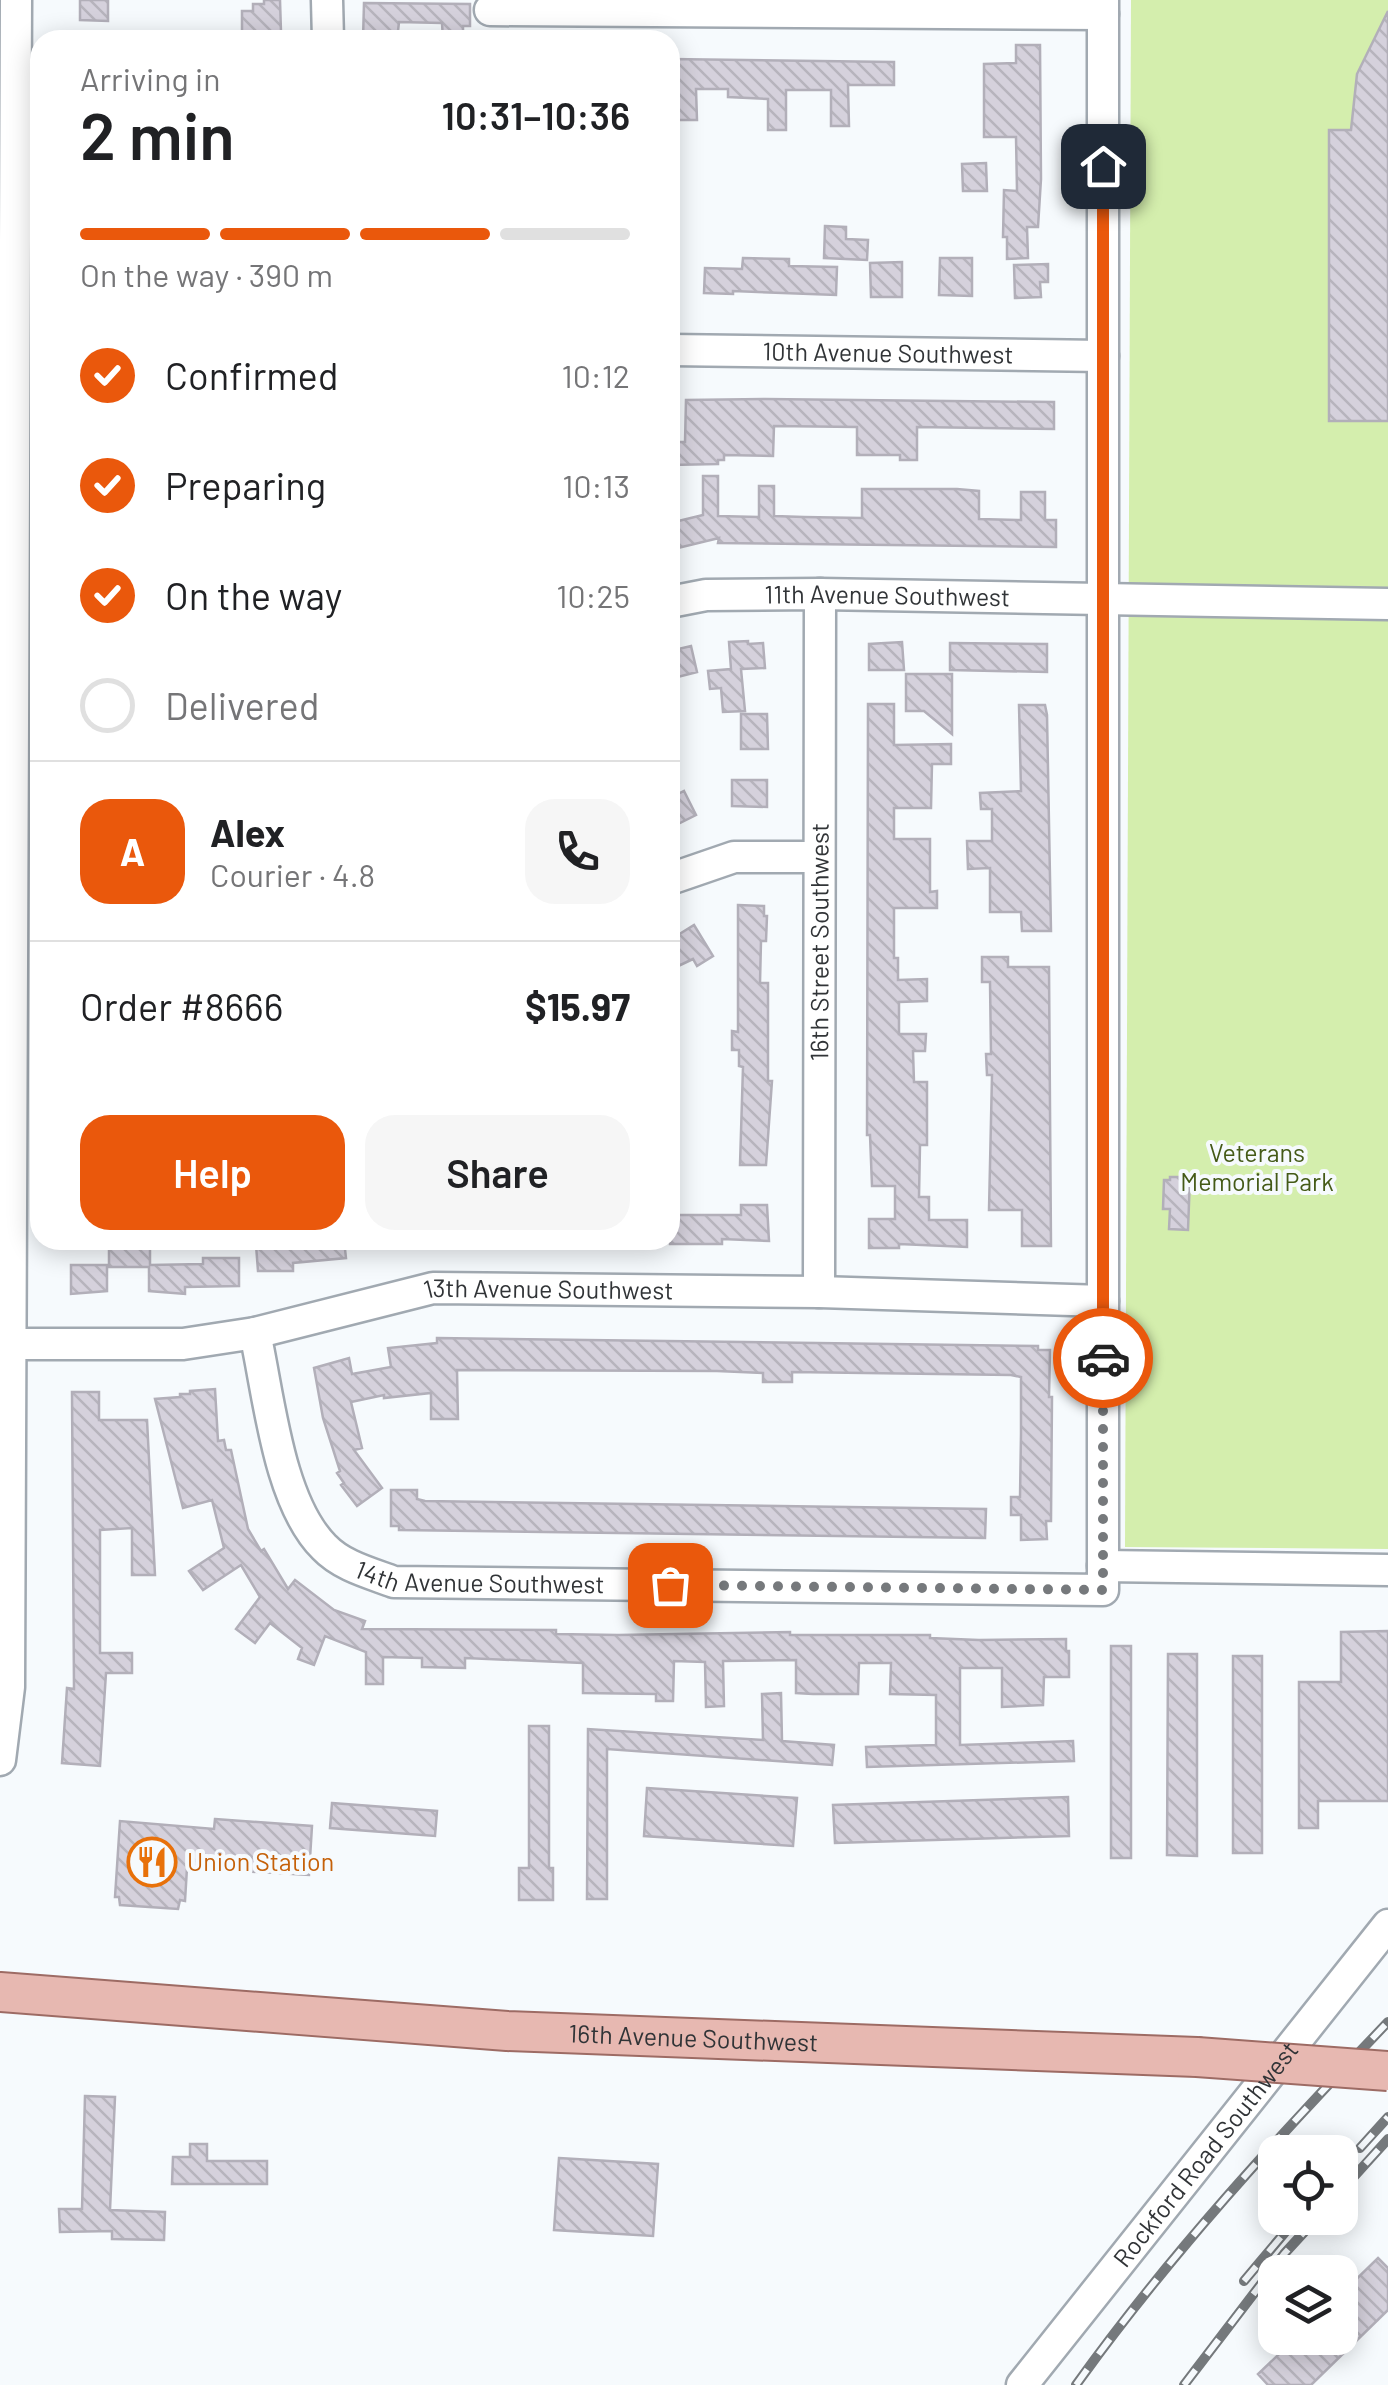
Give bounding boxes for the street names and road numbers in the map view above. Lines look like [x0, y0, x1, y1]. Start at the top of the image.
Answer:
street label: 10th Avenue Southwest [762, 335, 1014, 369]
street label: 11th Avenue Southwest [764, 578, 1010, 611]
street label: 16th Street Southwest [803, 823, 834, 1061]
street label: 13th Avenue Southwest [420, 1272, 674, 1304]
street label: 14th Avenue Southwest [351, 1553, 605, 1598]
street label: 16th Avenue Southwest [568, 2017, 819, 2057]
street label: Rockford Road Southwest [1106, 2035, 1304, 2272]

